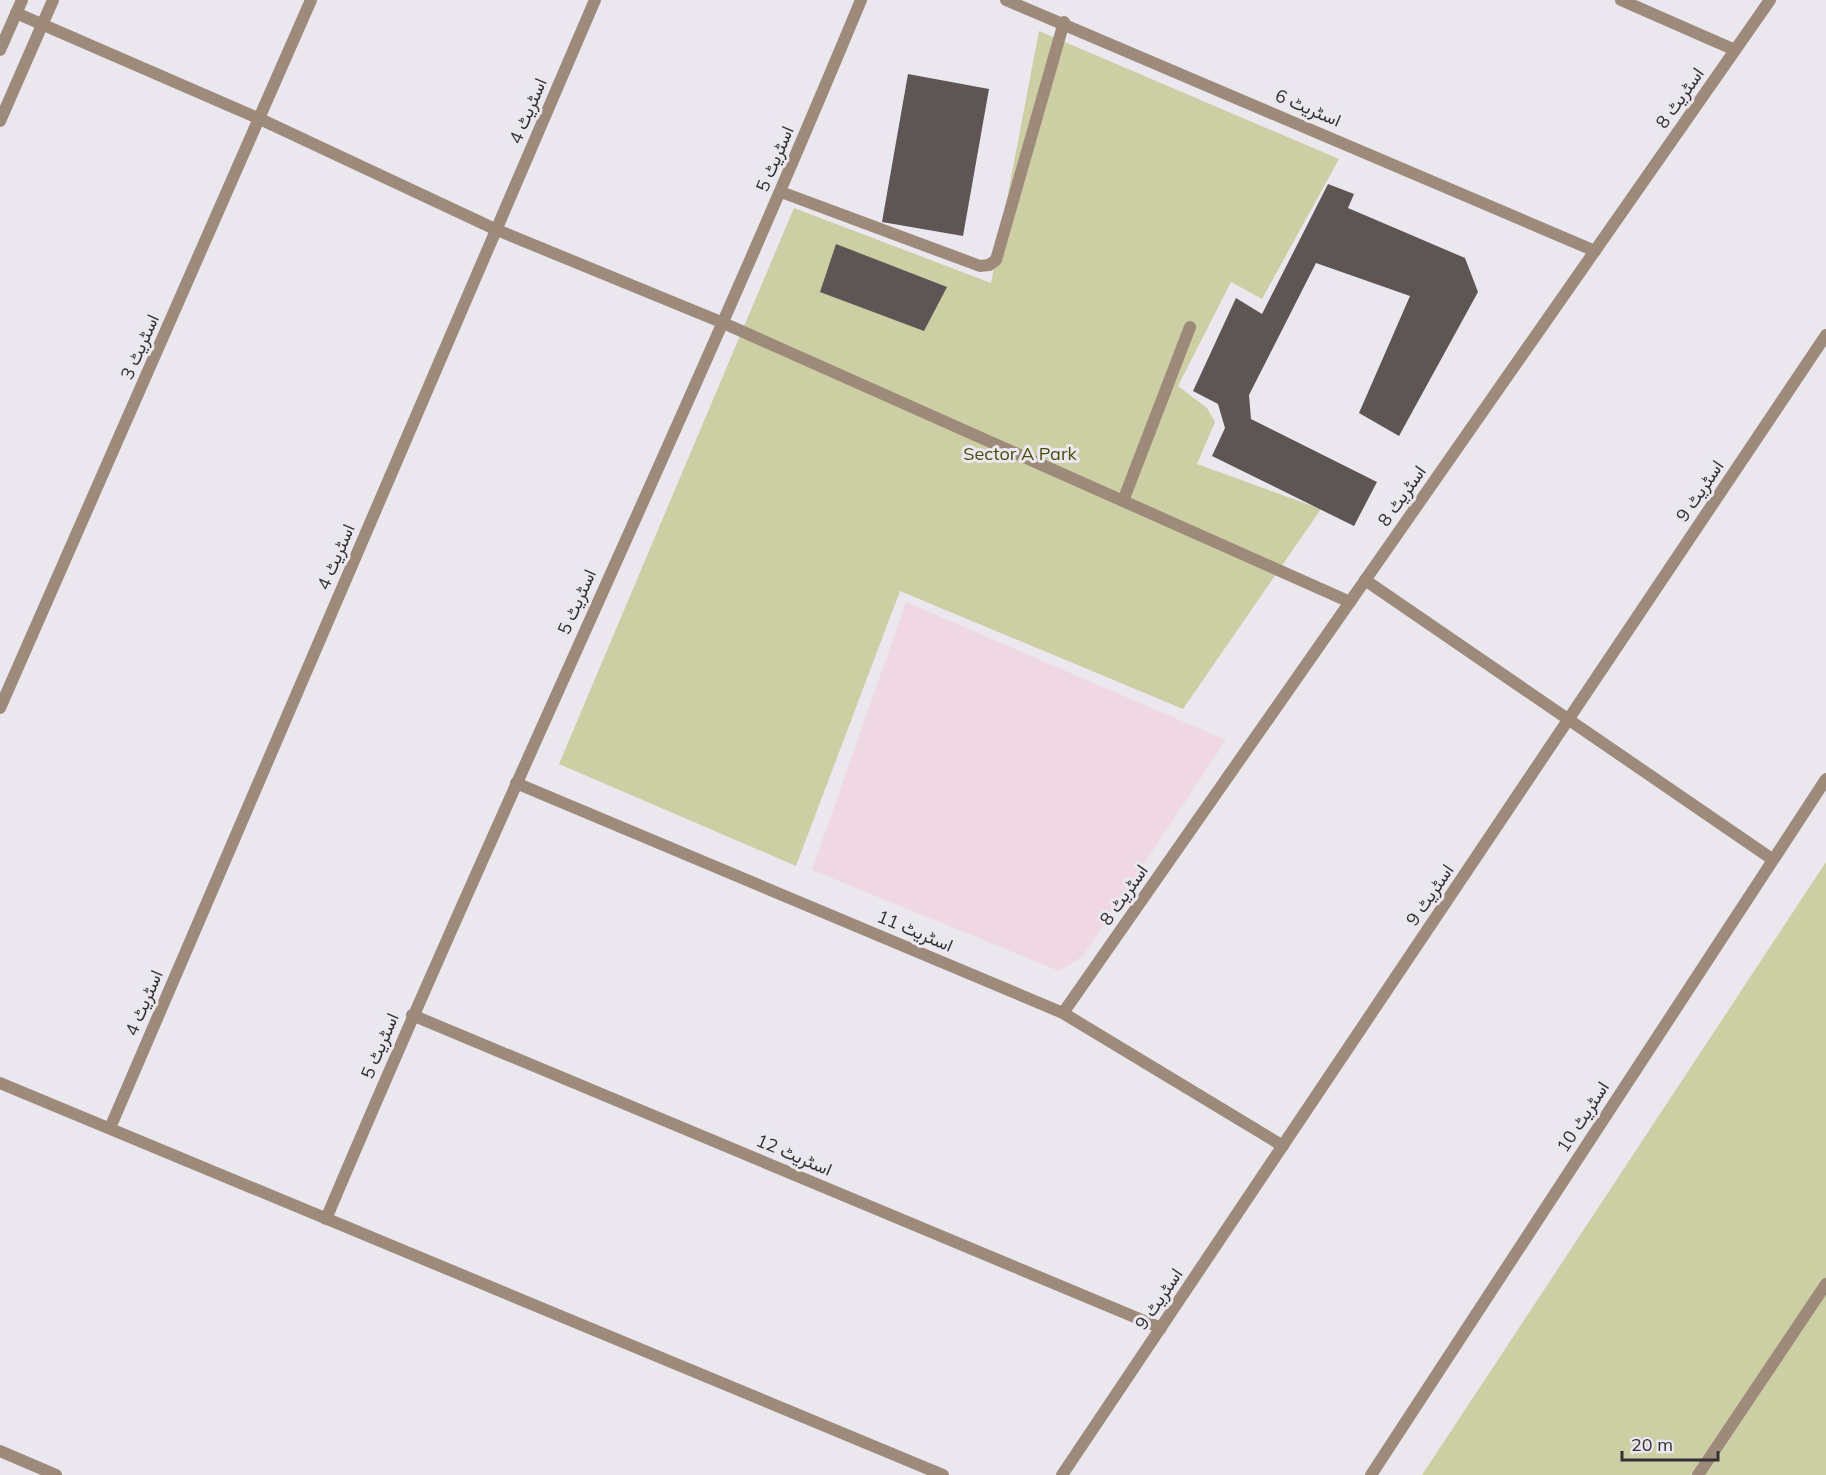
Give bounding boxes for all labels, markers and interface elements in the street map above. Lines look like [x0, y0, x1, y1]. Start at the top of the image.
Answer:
street label: اسٹریٹ 8 [1650, 63, 1709, 133]
street label: اسٹریٹ 4 [503, 74, 552, 147]
street label: اسٹریٹ 6 [1272, 83, 1345, 132]
street label: اسٹریٹ 5 [750, 122, 799, 195]
street label: اسٹریٹ 3 [115, 310, 164, 383]
park label: Sector A Park [963, 442, 1077, 465]
street label: اسٹریٹ 9 [1671, 456, 1728, 526]
street label: اسٹریٹ 8 [1372, 461, 1431, 531]
street label: اسٹریٹ 4 [311, 520, 360, 593]
street label: اسٹریٹ 5 [552, 565, 601, 638]
street label: اسٹریٹ 8 [1094, 860, 1153, 930]
street label: اسٹریٹ 9 [1401, 860, 1458, 930]
street label: اسٹریٹ 11 [874, 904, 957, 957]
street label: اسٹریٹ 4 [119, 966, 168, 1039]
street label: اسٹریٹ 5 [355, 1009, 404, 1082]
street label: اسٹریٹ 10 [1551, 1077, 1614, 1157]
street label: اسٹریٹ 12 [753, 1128, 836, 1181]
street label: اسٹریٹ 9 [1130, 1264, 1187, 1334]
scale bar [1622, 1424, 1718, 1462]
text: 20 m [1631, 1433, 1673, 1456]

